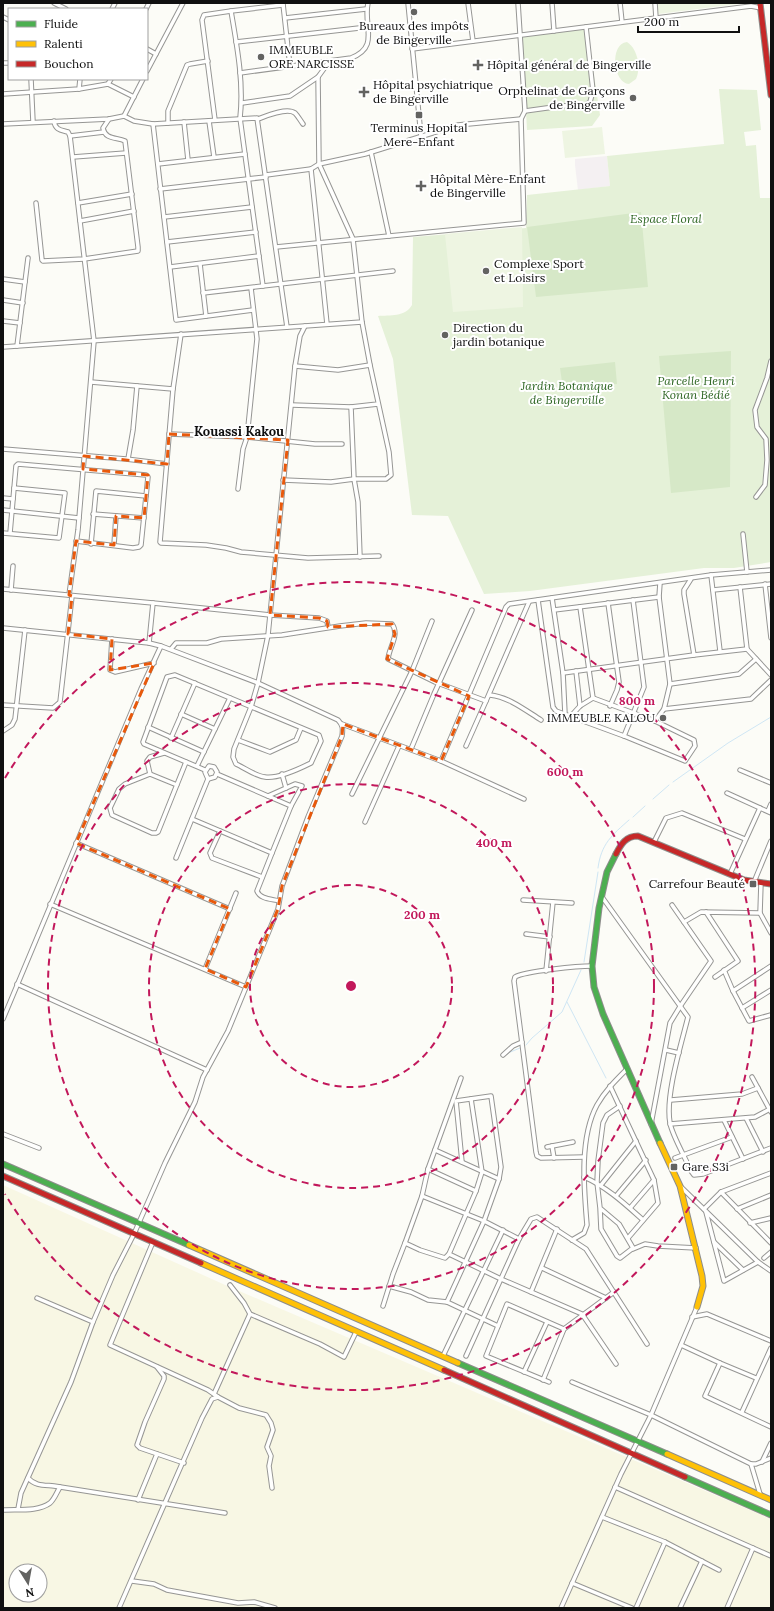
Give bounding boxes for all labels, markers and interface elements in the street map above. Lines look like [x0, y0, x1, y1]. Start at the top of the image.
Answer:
marker: Bureaux des impôts de Bingerville [409, 7, 419, 17]
legend [8, 8, 148, 80]
scale bar [638, 8, 739, 34]
text: 200 m [644, 14, 680, 29]
text: Fluide [44, 16, 79, 31]
place label: Bureaux des impôts de Bingerville [359, 18, 469, 47]
text: Ralenti [44, 36, 83, 51]
place label: IMMEUBLE ORE NARCISSE [269, 42, 354, 71]
marker: IMMEUBLE ORE NARCISSE [256, 52, 266, 62]
text: Bouchon [44, 56, 94, 71]
place label: Hôpital général de Bingerville [487, 57, 652, 72]
marker: Hôpital général de Bingerville [472, 59, 484, 71]
place label: Hôpital psychiatrique de Bingerville [373, 77, 493, 106]
place label: Orphelinat de Garçons de Bingerville [498, 83, 625, 112]
marker: Hôpital psychiatrique de Bingerville [358, 86, 370, 98]
marker: Orphelinat de Garçons de Bingerville [628, 93, 638, 103]
marker: Terminus Hopital Mere-Enfant [414, 110, 424, 120]
place label: Terminus Hopital Mere-Enfant [371, 120, 468, 149]
place label: Hôpital Mère-Enfant de Bingerville [430, 171, 546, 200]
marker: Hôpital Mère-Enfant de Bingerville [415, 180, 427, 192]
park label: Espace Floral [630, 211, 703, 226]
place label: Complexe Sport et Loisirs [494, 256, 584, 285]
marker: Complexe Sport et Loisirs [481, 266, 491, 276]
place label: Direction du jardin botanique [451, 320, 545, 349]
marker: Direction du jardin botanique [440, 330, 450, 340]
park label: Parcelle Henri Konan Bédié [657, 373, 735, 402]
park label: Jardin Botanique de Bingerville [520, 378, 613, 407]
district label: Kouassi Kakou [194, 423, 284, 440]
text: 800 m [619, 693, 655, 708]
place label: IMMEUBLE KALOU [547, 710, 655, 725]
marker: IMMEUBLE KALOU [658, 713, 668, 723]
text: 600 m [547, 764, 583, 779]
text: 400 m [476, 835, 512, 850]
place label: Carrefour Beauté [649, 876, 745, 891]
marker: Carrefour Beauté [748, 879, 758, 889]
text: 200 m [404, 907, 440, 922]
centre of rings [344, 979, 358, 993]
place label: Gare S3i [682, 1159, 729, 1174]
marker: Gare S3i [669, 1162, 679, 1172]
north arrow [8, 1563, 48, 1603]
text: N [24, 1585, 35, 1601]

